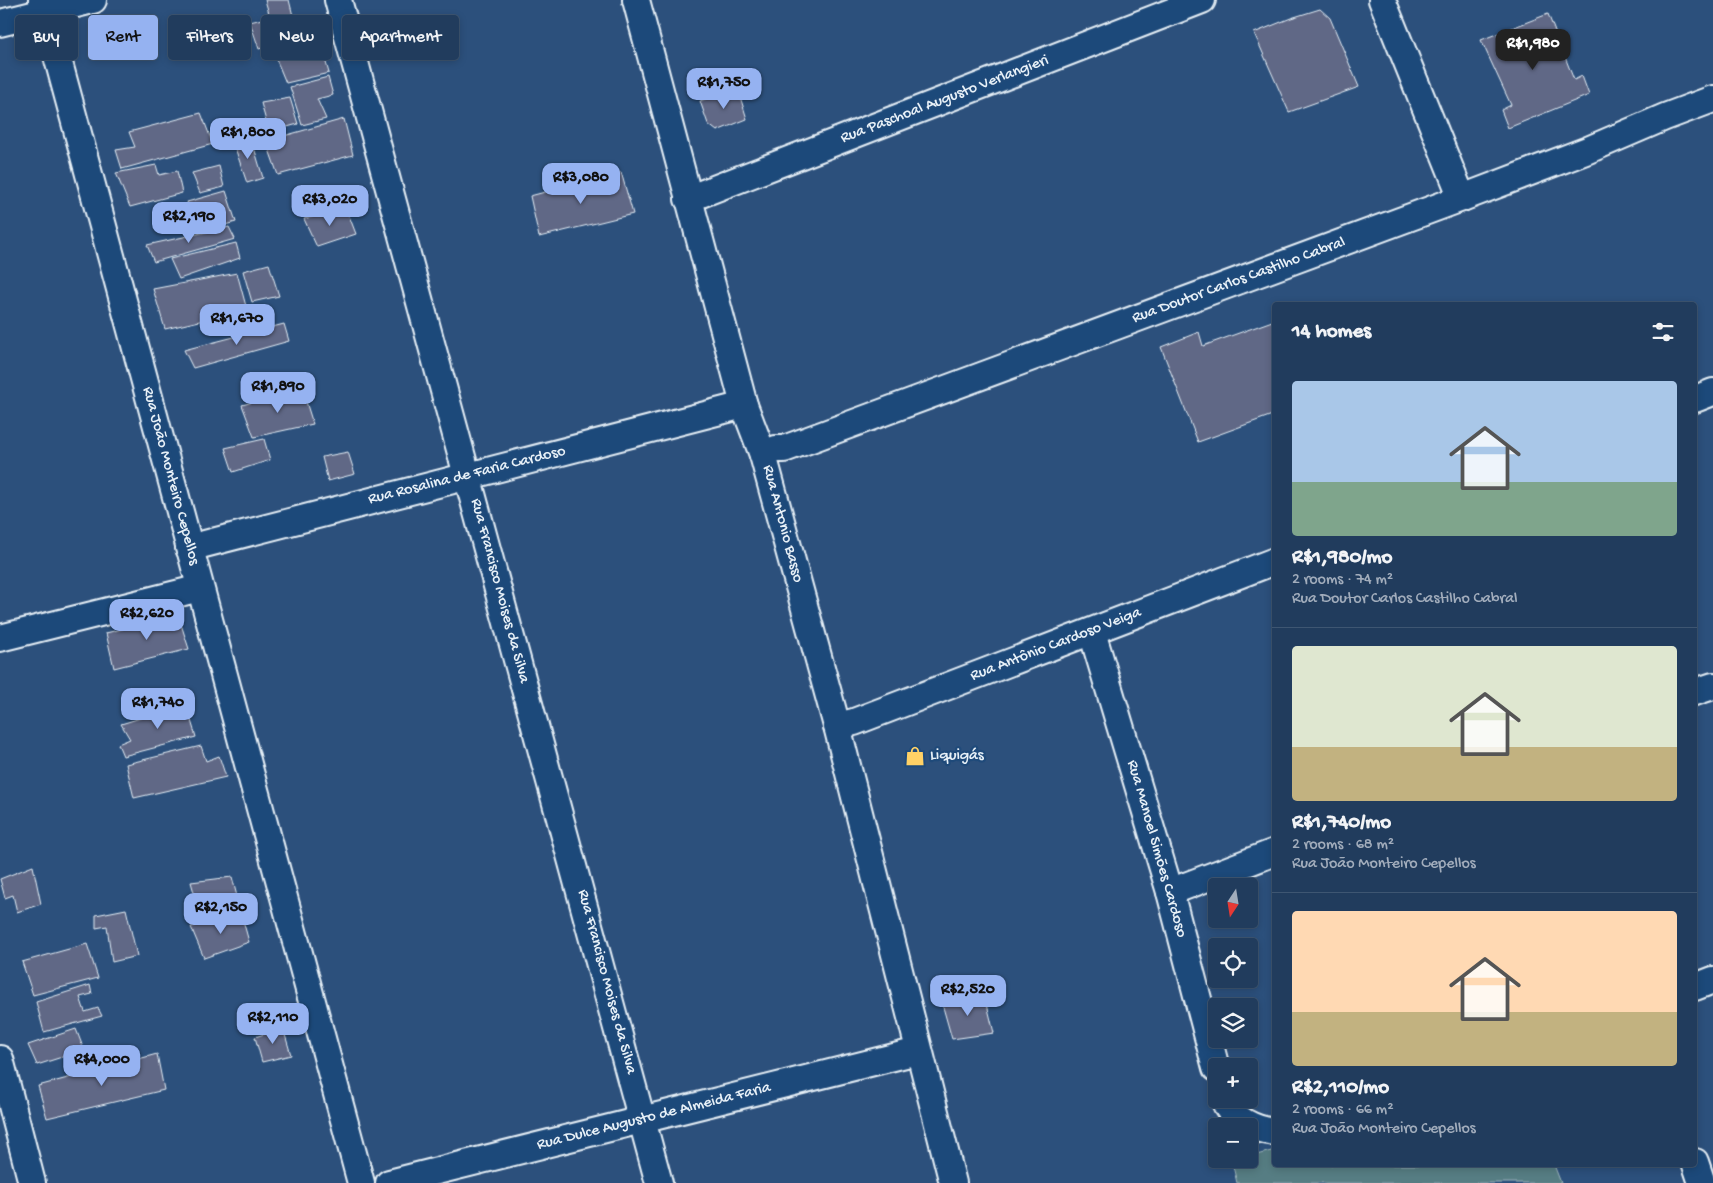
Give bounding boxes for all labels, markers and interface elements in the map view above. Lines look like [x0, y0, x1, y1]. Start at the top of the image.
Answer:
chip: Buy [15, 15, 78, 60]
chip: Rent [88, 15, 158, 60]
chip: Filters [168, 15, 251, 60]
chip: New [261, 15, 332, 60]
chip: Apartment [342, 15, 459, 60]
pin: R$1,980 [1487, 28, 1579, 71]
text: R$1,980 [1507, 35, 1559, 54]
street label: Rua Paschoal Augusto Verlangieri [838, 51, 1052, 149]
pin: R$1,750 [678, 68, 770, 110]
text: R$1,750 [698, 74, 750, 93]
pin: R$1,800 [202, 118, 294, 160]
text: R$1,800 [221, 124, 275, 143]
pin: R$3,080 [535, 162, 627, 205]
text: R$3,080 [553, 169, 609, 188]
pin: R$3,020 [284, 184, 376, 227]
text: R$3,020 [303, 191, 357, 210]
pin: R$2,190 [143, 202, 235, 244]
text: R$2,190 [163, 208, 215, 227]
street label: Rua Doutor Carlos Castilho Cabral [1130, 234, 1348, 328]
pin: R$1,670 [191, 304, 283, 346]
text: R$1,670 [211, 310, 263, 329]
icon: filters [1649, 318, 1677, 346]
text: 14 homes [1292, 320, 1371, 345]
pin: R$1,890 [232, 372, 324, 414]
text: R$1,890 [252, 378, 304, 397]
street label: Rua João Monteiro Cepellos [137, 385, 203, 568]
icon: home [1440, 413, 1530, 503]
street label: Rua Rosalina de Faria Cardoso [366, 442, 568, 510]
street label: Rua Antonio Basso [757, 463, 807, 585]
street label: Rua Francisco Moises da Silva [465, 497, 533, 686]
text: R$1,980/mo [1292, 546, 1392, 571]
text: 2 rooms · 74 m² [1292, 571, 1393, 590]
text: Rua Doutor Carlos Castilho Cabral [1292, 590, 1518, 609]
pin: R$2,620 [101, 598, 193, 641]
street label: Rua Antônio Cardoso Veiga [968, 603, 1145, 686]
text: R$2,620 [120, 605, 174, 624]
icon: home [1440, 679, 1530, 769]
pin: R$1,740 [112, 688, 204, 730]
text: R$1,740 [132, 694, 184, 713]
shop icon: Liquigás [904, 745, 926, 767]
place label: Liquigás [930, 747, 985, 766]
street label: Rua Manoel Simões Cardoso [1122, 758, 1190, 940]
text: R$1,740/mo [1292, 811, 1391, 836]
text: 2 rooms · 68 m² [1292, 836, 1394, 855]
text: Rua João Monteiro Cepellos [1292, 855, 1476, 874]
north arrow [1208, 878, 1258, 928]
map controls [1208, 878, 1258, 1168]
street label: Rua Francisco Moises da Silva [572, 888, 640, 1077]
pin: R$2,150 [175, 892, 267, 935]
text: R$2,150 [195, 899, 247, 918]
button: locate [1208, 938, 1258, 988]
icon: home [1440, 944, 1530, 1034]
pin: R$2,520 [922, 974, 1014, 1017]
text: R$2,520 [941, 981, 995, 1000]
button: layers [1208, 998, 1258, 1048]
pin: R$2,110 [227, 1002, 319, 1045]
text: R$2,110 [248, 1009, 298, 1028]
pin: R$4,000 [56, 1044, 148, 1087]
text: R$4,000 [74, 1051, 130, 1070]
button: + [1208, 1058, 1258, 1108]
text: R$2,110/mo [1292, 1076, 1389, 1101]
street label: Rua Dulce Augusto de Almeida Faria [535, 1078, 774, 1155]
text: 2 rooms · 66 m² [1292, 1101, 1393, 1120]
button: − [1208, 1118, 1258, 1168]
text: Rua João Monteiro Cepellos [1292, 1120, 1476, 1139]

